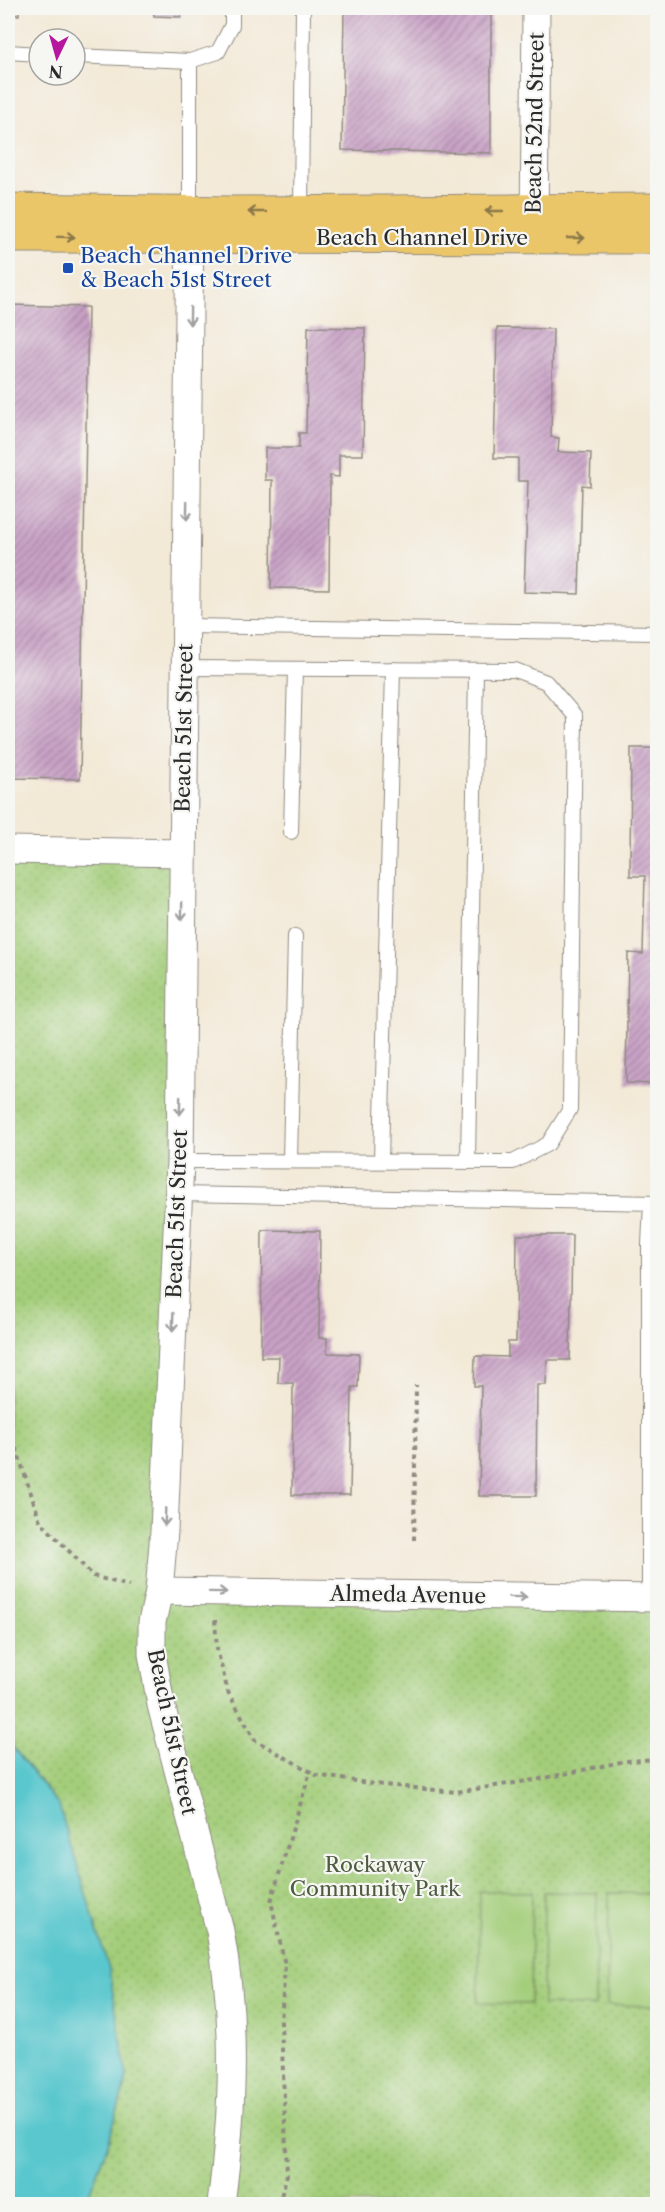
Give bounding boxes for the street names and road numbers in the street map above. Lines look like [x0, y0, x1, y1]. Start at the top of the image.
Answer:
street label: Beach 52nd Street [520, 31, 549, 214]
street label: Beach Channel Drive [316, 225, 528, 250]
street label: Beach 51st Street [170, 643, 197, 813]
street label: Beach 51st Street [161, 1128, 192, 1299]
street label: Almeda Avenue [329, 1581, 486, 1608]
street label: Beach 51st Street [143, 1647, 202, 1818]

